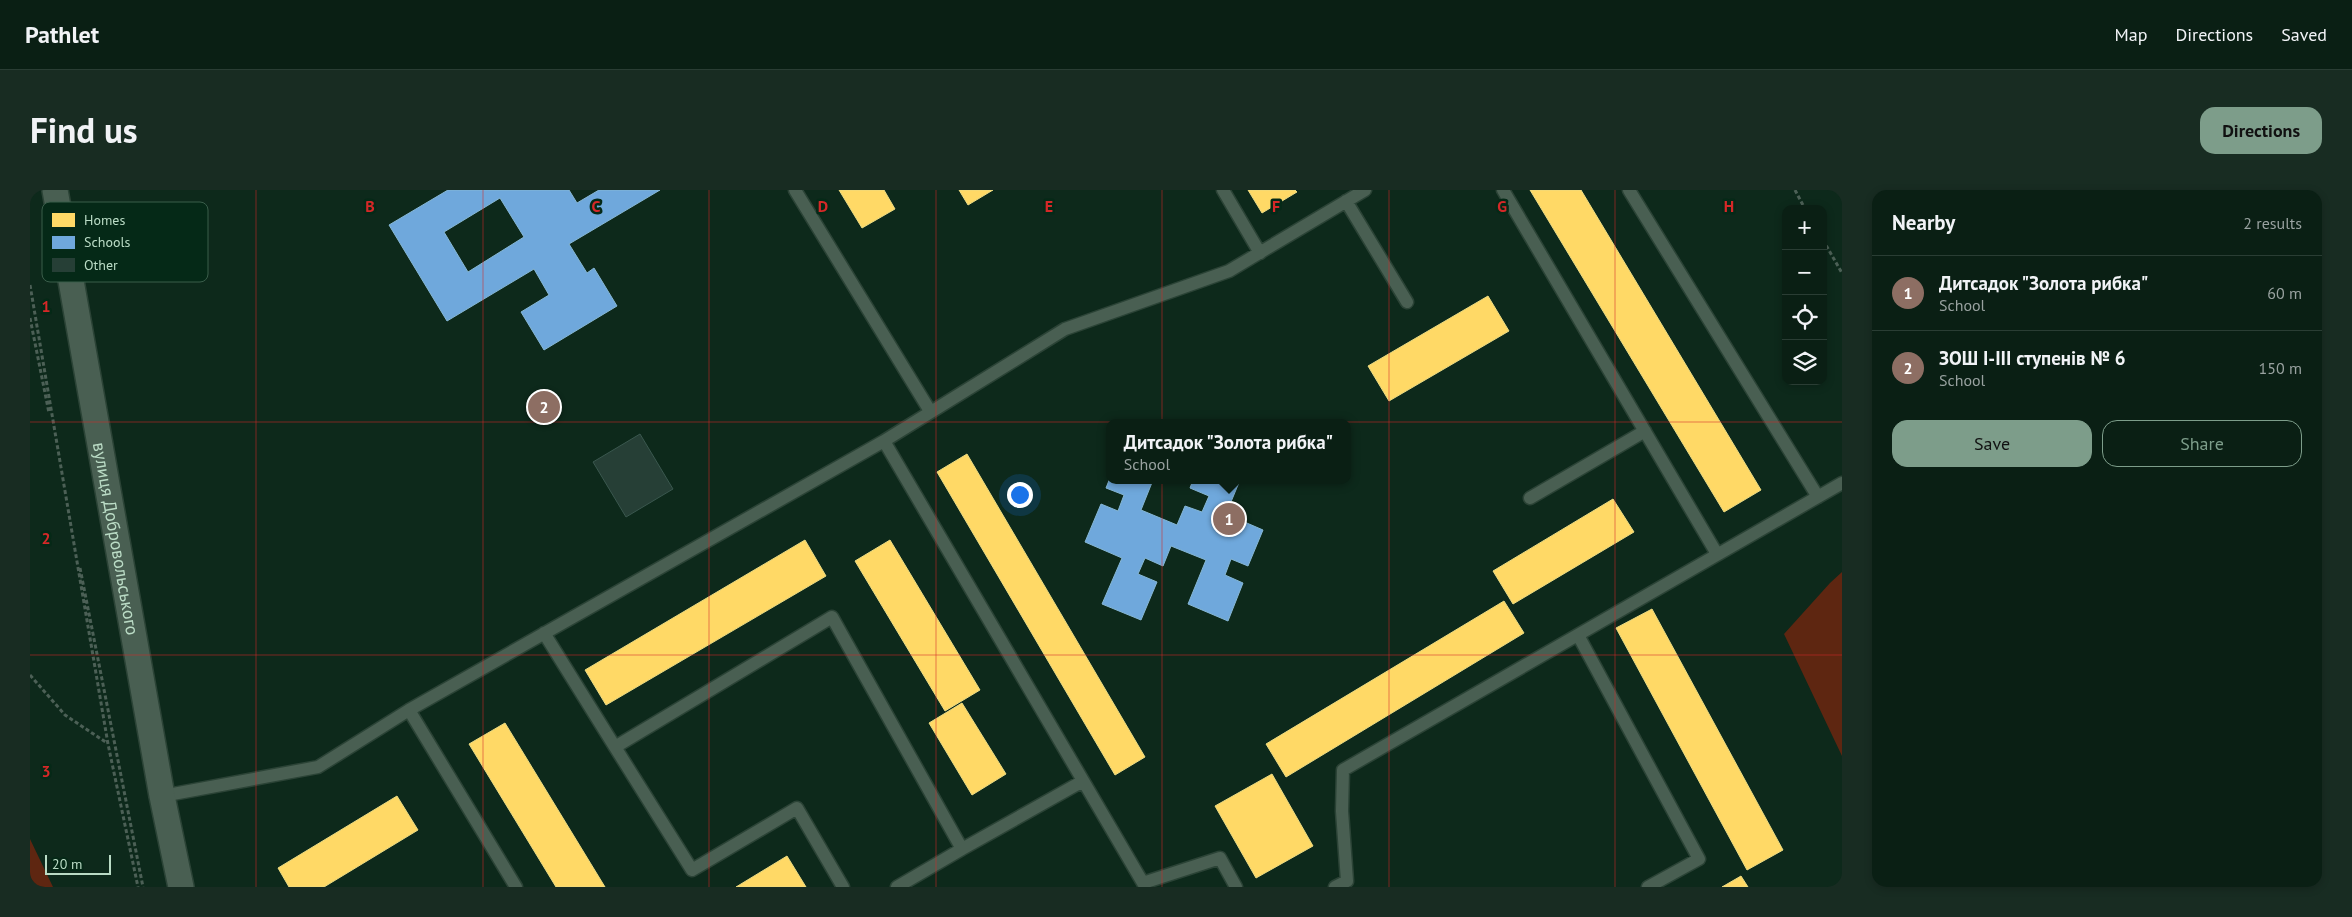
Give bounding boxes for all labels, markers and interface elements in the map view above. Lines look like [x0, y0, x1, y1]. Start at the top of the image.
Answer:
text: Pathlet [25, 19, 99, 50]
text: Map [2115, 23, 2147, 46]
text: Directions [2175, 23, 2253, 46]
text: Saved [2281, 23, 2327, 46]
text: Find us [30, 107, 138, 153]
button: Directions [2200, 107, 2322, 154]
text: B [365, 196, 375, 216]
text: C [592, 196, 601, 216]
text: D [818, 196, 828, 216]
text: E [1045, 196, 1053, 216]
text: F [1272, 196, 1280, 216]
text: G [1497, 196, 1507, 216]
text: H [1724, 196, 1734, 216]
legend [42, 202, 208, 282]
map controls [1782, 205, 1827, 385]
button: + [1782, 205, 1827, 250]
text: Nearby [1892, 209, 1955, 236]
text: Homes [84, 211, 125, 229]
text: 2 results [2243, 213, 2302, 233]
text: Schools [84, 233, 131, 251]
button: − [1782, 250, 1827, 295]
text: Other [84, 256, 118, 274]
text: Дитсадок "Золота рибка" [1939, 271, 2148, 295]
text: 1 [1903, 283, 1913, 303]
text: 60 m [2267, 283, 2302, 303]
button: locate [1782, 295, 1827, 340]
text: School [1939, 295, 1985, 315]
text: 1 [41, 296, 51, 316]
button: layers [1782, 340, 1827, 385]
text: ЗОШ І-ІІІ ступенів № 6 [1939, 346, 2126, 370]
text: 2 [1903, 358, 1913, 378]
text: 150 m [2259, 358, 2302, 378]
text: School [1939, 370, 1985, 390]
pin: 2 [528, 388, 560, 426]
popup [1106, 419, 1351, 484]
button: Save [1892, 420, 2092, 467]
button: Share [2102, 420, 2302, 467]
text: Дитсадок "Золота рибка" [1124, 430, 1333, 454]
street label: вулиця Добровольського [88, 440, 145, 637]
text: School [1124, 454, 1170, 474]
your location [1007, 482, 1033, 508]
pin: 1 [1213, 500, 1245, 538]
text: 2 [41, 528, 51, 548]
text: 3 [41, 761, 51, 781]
scale bar [45, 852, 111, 875]
text: 20 m [52, 855, 82, 873]

